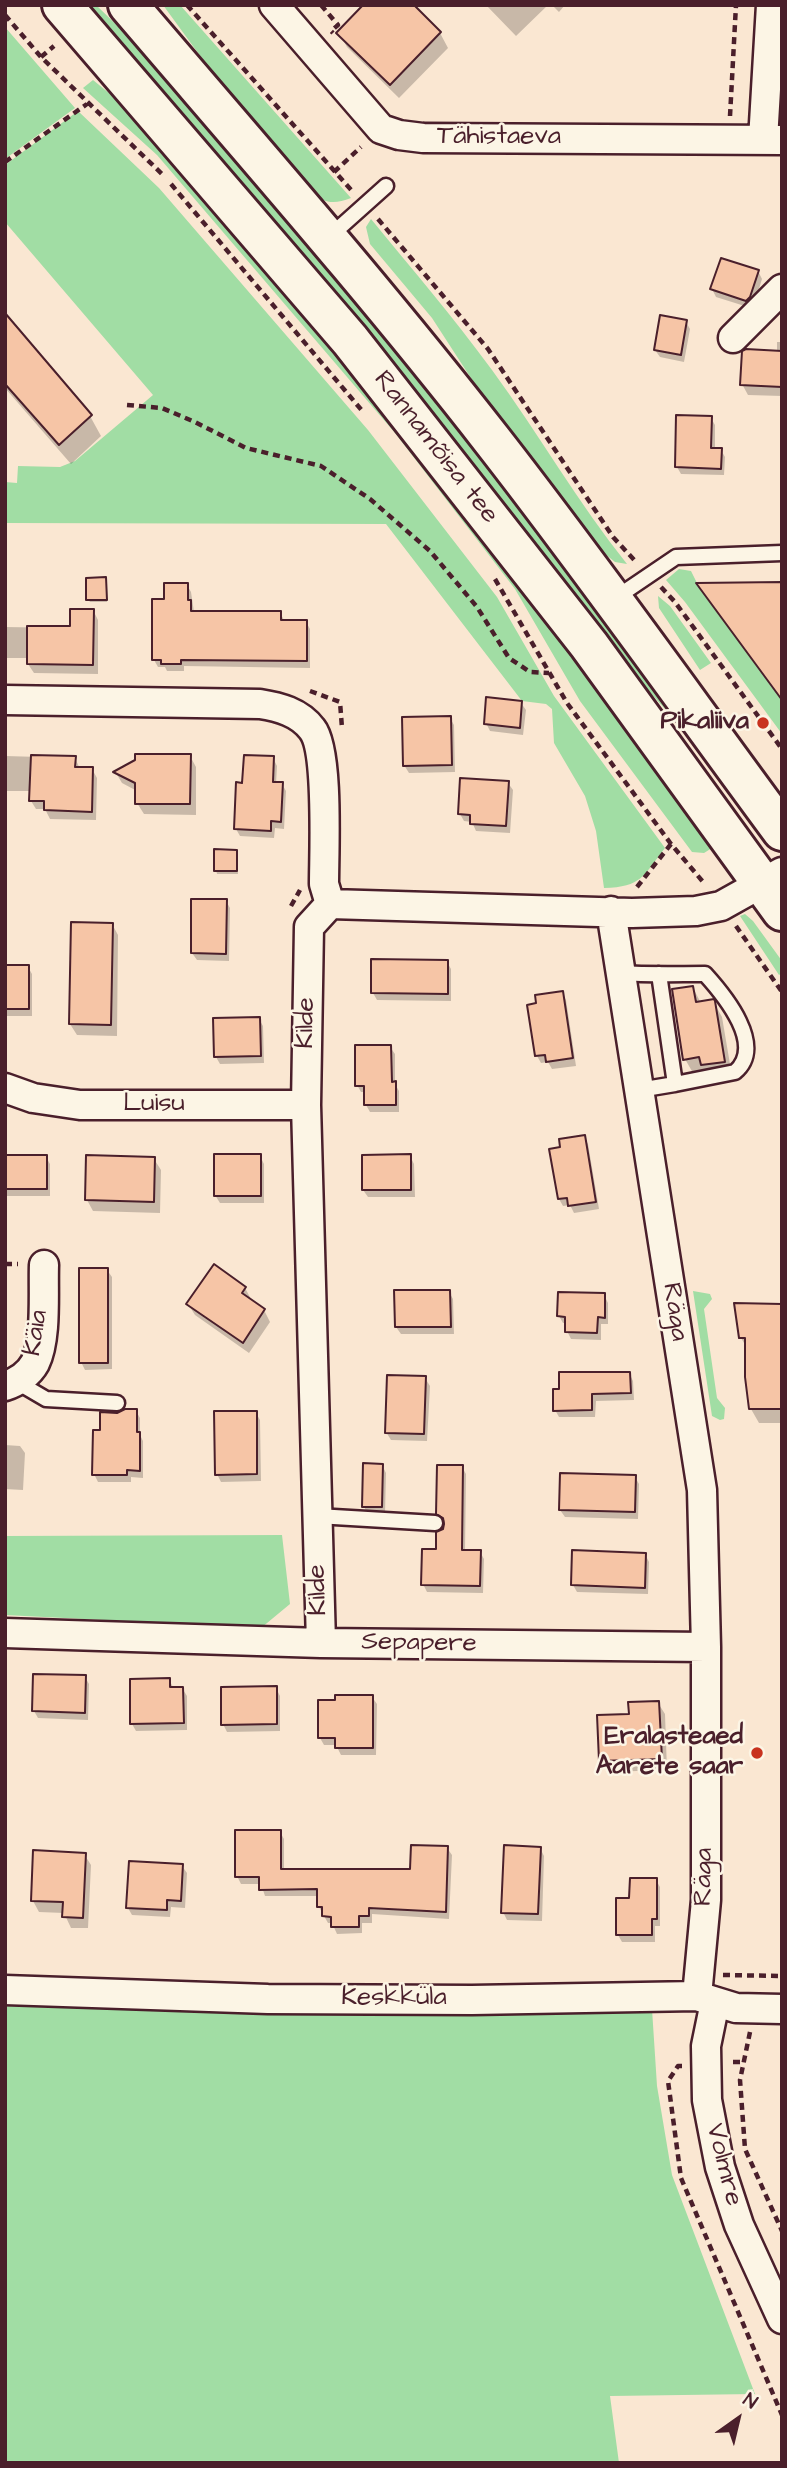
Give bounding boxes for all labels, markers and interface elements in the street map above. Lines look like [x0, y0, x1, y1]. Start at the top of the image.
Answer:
street label: Tähistaeva [437, 122, 561, 154]
street label: Rannamõisa tee [366, 365, 504, 531]
place label: Pikaliiva [661, 707, 749, 739]
marker: Pikaliiva [755, 715, 771, 731]
street label: Kilde [291, 997, 323, 1049]
street label: Luisu [123, 1089, 185, 1121]
street label: Räga [654, 1281, 694, 1343]
street label: Käia [18, 1308, 56, 1358]
street label: Kilde [303, 1564, 335, 1616]
street label: Sepapere [361, 1627, 477, 1661]
place label: Eralasteaed Aarete saar [596, 1722, 743, 1784]
marker: Eralasteaed Aarete saar [749, 1745, 765, 1761]
street label: Räga [689, 1848, 721, 1906]
street label: Keskküla [341, 1983, 447, 2015]
street label: Volmre [698, 2121, 748, 2209]
north arrow [703, 2384, 773, 2454]
text: N [738, 2387, 763, 2416]

